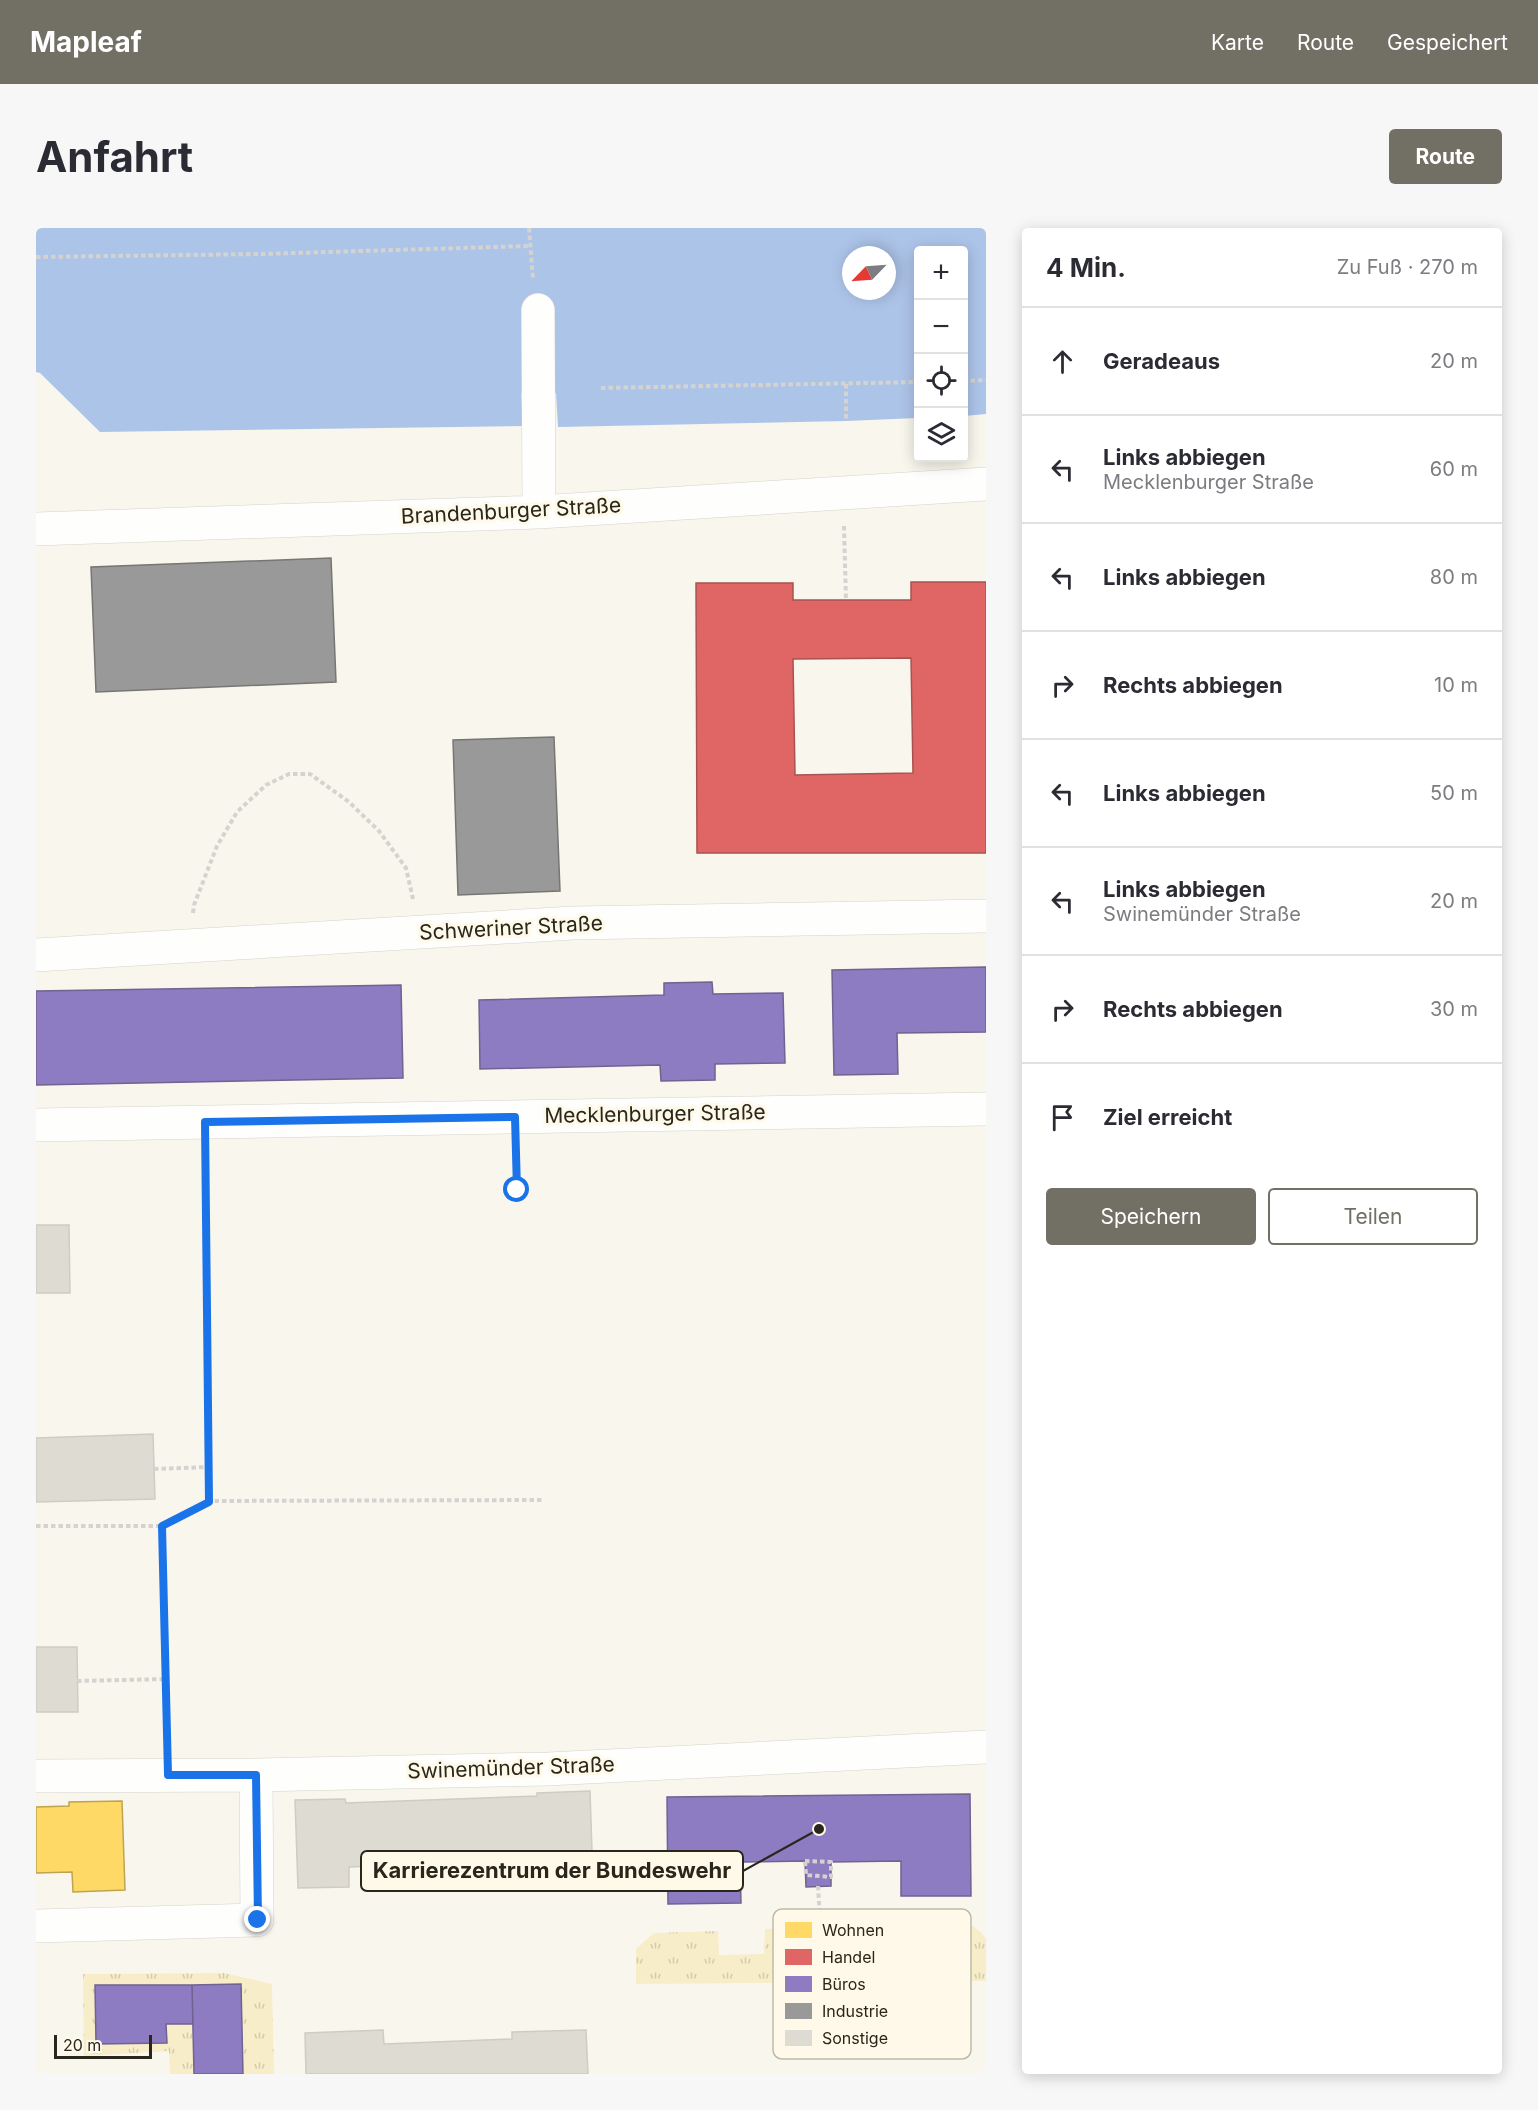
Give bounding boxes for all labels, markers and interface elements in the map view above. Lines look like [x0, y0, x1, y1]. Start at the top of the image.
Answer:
text: Mapleaf [30, 25, 142, 59]
text: Karte [1211, 30, 1264, 55]
text: Route [1297, 30, 1354, 55]
text: Gespeichert [1387, 30, 1508, 55]
button: Route [1389, 129, 1502, 184]
text: Anfahrt [36, 131, 193, 182]
north arrow [842, 246, 896, 300]
map controls [914, 246, 968, 462]
button: + [914, 246, 968, 300]
text: 4 Min. [1046, 252, 1126, 283]
text: Zu Fuß · 270 m [1337, 255, 1478, 279]
button: − [914, 300, 968, 354]
icon: ahead [1046, 345, 1079, 378]
text: Geradeaus [1103, 348, 1220, 374]
text: 20 m [1430, 349, 1478, 373]
button: locate [914, 354, 968, 408]
button: layers [914, 408, 968, 462]
text: Links abbiegen [1103, 444, 1266, 470]
icon: left [1046, 453, 1079, 486]
text: 60 m [1430, 457, 1478, 481]
text: Mecklenburger Straße [1103, 470, 1314, 494]
street label: Brandenburger Straße [400, 492, 622, 529]
icon: left [1046, 561, 1079, 594]
text: Links abbiegen [1103, 564, 1266, 590]
text: 80 m [1430, 565, 1478, 589]
icon: right [1046, 669, 1079, 702]
text: Rechts abbiegen [1103, 672, 1283, 698]
text: 10 m [1434, 673, 1478, 697]
icon: left [1046, 777, 1079, 810]
text: Links abbiegen [1103, 780, 1266, 806]
text: 50 m [1430, 781, 1478, 805]
text: Links abbiegen [1103, 876, 1266, 902]
icon: left [1046, 885, 1079, 918]
text: 20 m [1430, 889, 1478, 913]
text: Swinemünder Straße [1103, 902, 1301, 926]
street label: Schweriner Straße [418, 910, 603, 945]
icon: right [1046, 993, 1079, 1026]
text: Rechts abbiegen [1103, 996, 1283, 1022]
text: 30 m [1430, 997, 1478, 1021]
street label: Mecklenburger Straße [544, 1099, 766, 1128]
icon: arrive [1046, 1101, 1079, 1134]
text: Ziel erreicht [1103, 1104, 1232, 1130]
route start [503, 1176, 529, 1202]
button: Speichern [1046, 1188, 1256, 1245]
button: Teilen [1268, 1188, 1478, 1245]
street label: Swinemünder Straße [407, 1751, 615, 1784]
callout: Karrierezentrum der Bundeswehr [361, 1851, 743, 1891]
text: Karrierezentrum der Bundeswehr [373, 1857, 731, 1883]
route end [244, 1906, 270, 1932]
legend [773, 1909, 971, 2059]
text: Wohnen [822, 1920, 884, 1940]
text: Handel [822, 1947, 875, 1967]
text: Büros [822, 1974, 866, 1994]
text: Industrie [822, 2001, 888, 2021]
text: Sonstige [822, 2028, 888, 2048]
scale bar [54, 2032, 152, 2060]
text: 20 m [63, 2035, 101, 2055]

